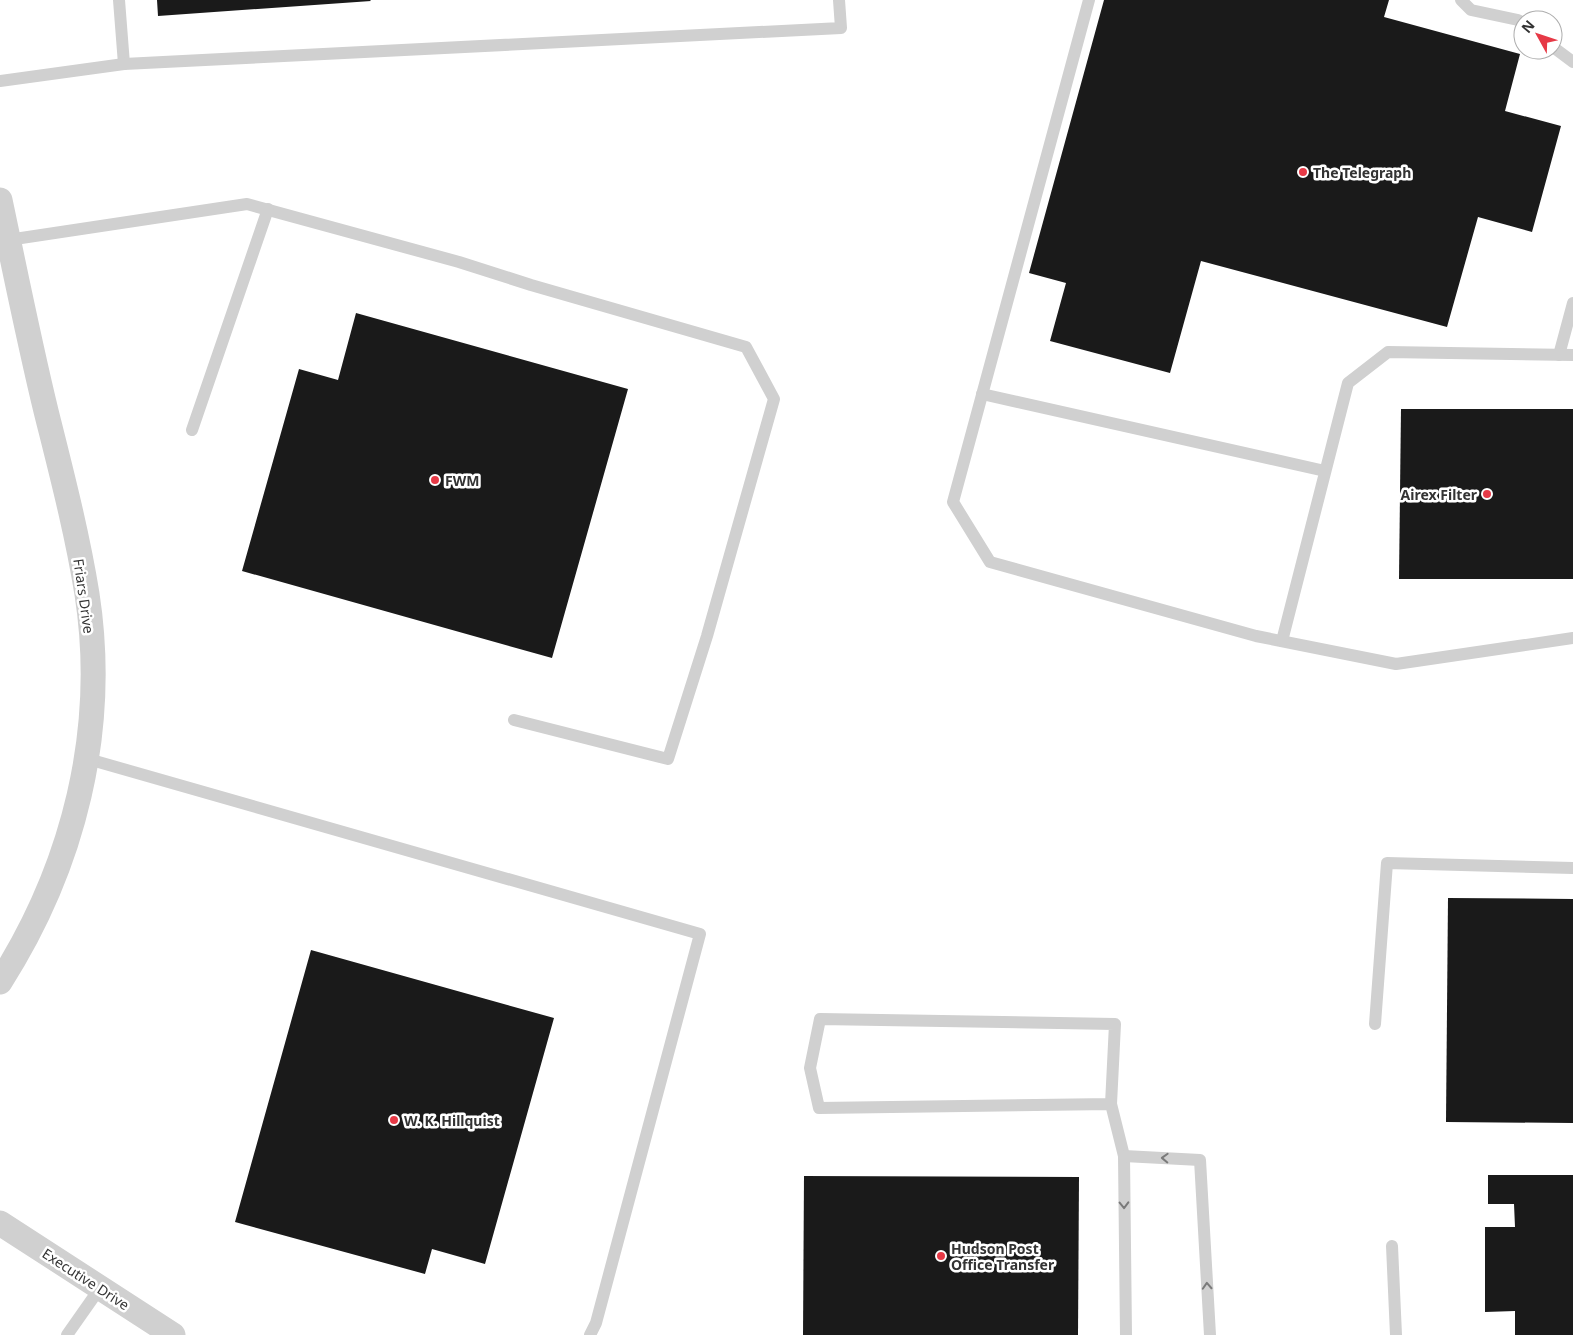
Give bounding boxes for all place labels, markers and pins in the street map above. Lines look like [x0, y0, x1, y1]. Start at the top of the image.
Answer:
place label: The Telegraph [1313, 163, 1411, 182]
marker: The Telegraph [1297, 166, 1309, 178]
place label: FWM [445, 471, 479, 490]
marker: FWM [429, 474, 441, 486]
place label: Airex Filter [1401, 485, 1478, 504]
marker: Airex Filter [1481, 488, 1493, 500]
place label: W. K. Hillquist [404, 1111, 500, 1130]
marker: W. K. Hillquist [388, 1114, 400, 1126]
place label: Hudson Post Office Transfer [951, 1239, 1055, 1274]
marker: Hudson Post Office Transfer [935, 1250, 947, 1262]

